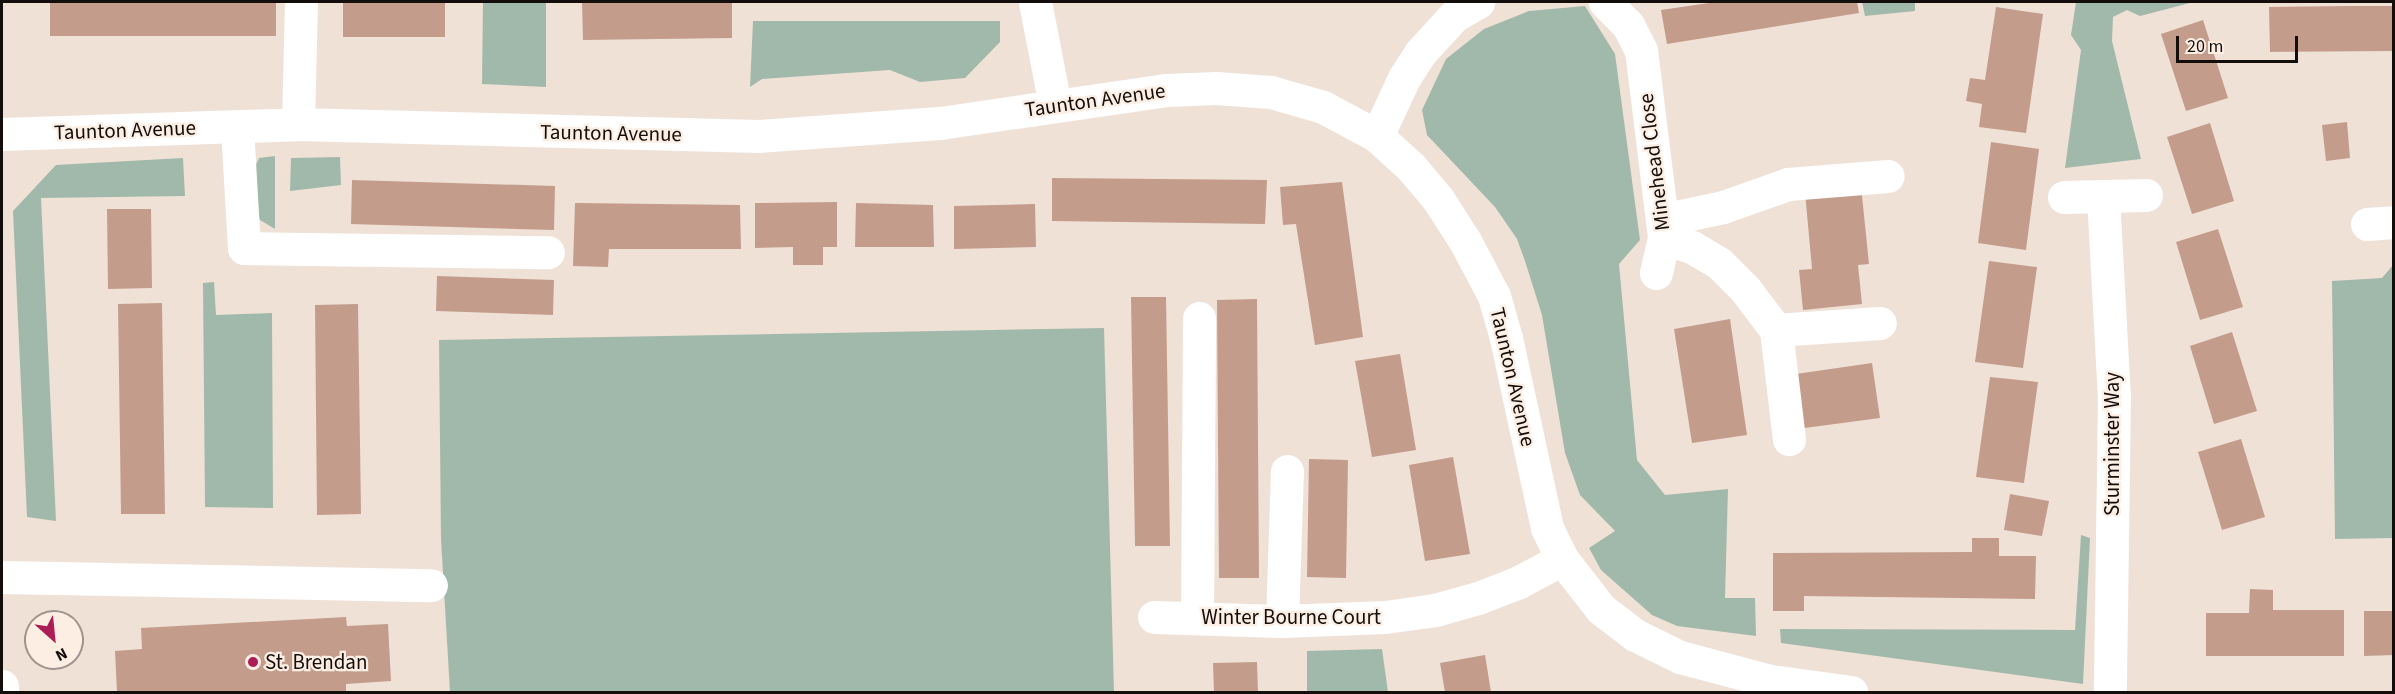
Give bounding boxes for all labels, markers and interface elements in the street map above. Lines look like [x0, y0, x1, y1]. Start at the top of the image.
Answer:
scale bar [2179, 24, 2300, 62]
text: 20 m [2187, 34, 2223, 59]
street label: Taunton Avenue [1023, 78, 1167, 122]
street label: Minehead Close [1633, 92, 1675, 232]
street label: Taunton Avenue [54, 115, 196, 145]
street label: Taunton Avenue [540, 119, 682, 147]
street label: Taunton Avenue [1485, 305, 1541, 449]
street label: Sturminster Way [2099, 372, 2125, 516]
street label: Winter Bourne Court [1201, 604, 1381, 630]
north arrow [24, 610, 84, 670]
text: N [52, 642, 71, 666]
place label: St. Brendan [265, 649, 367, 675]
marker: St. Brendan [246, 655, 260, 669]

